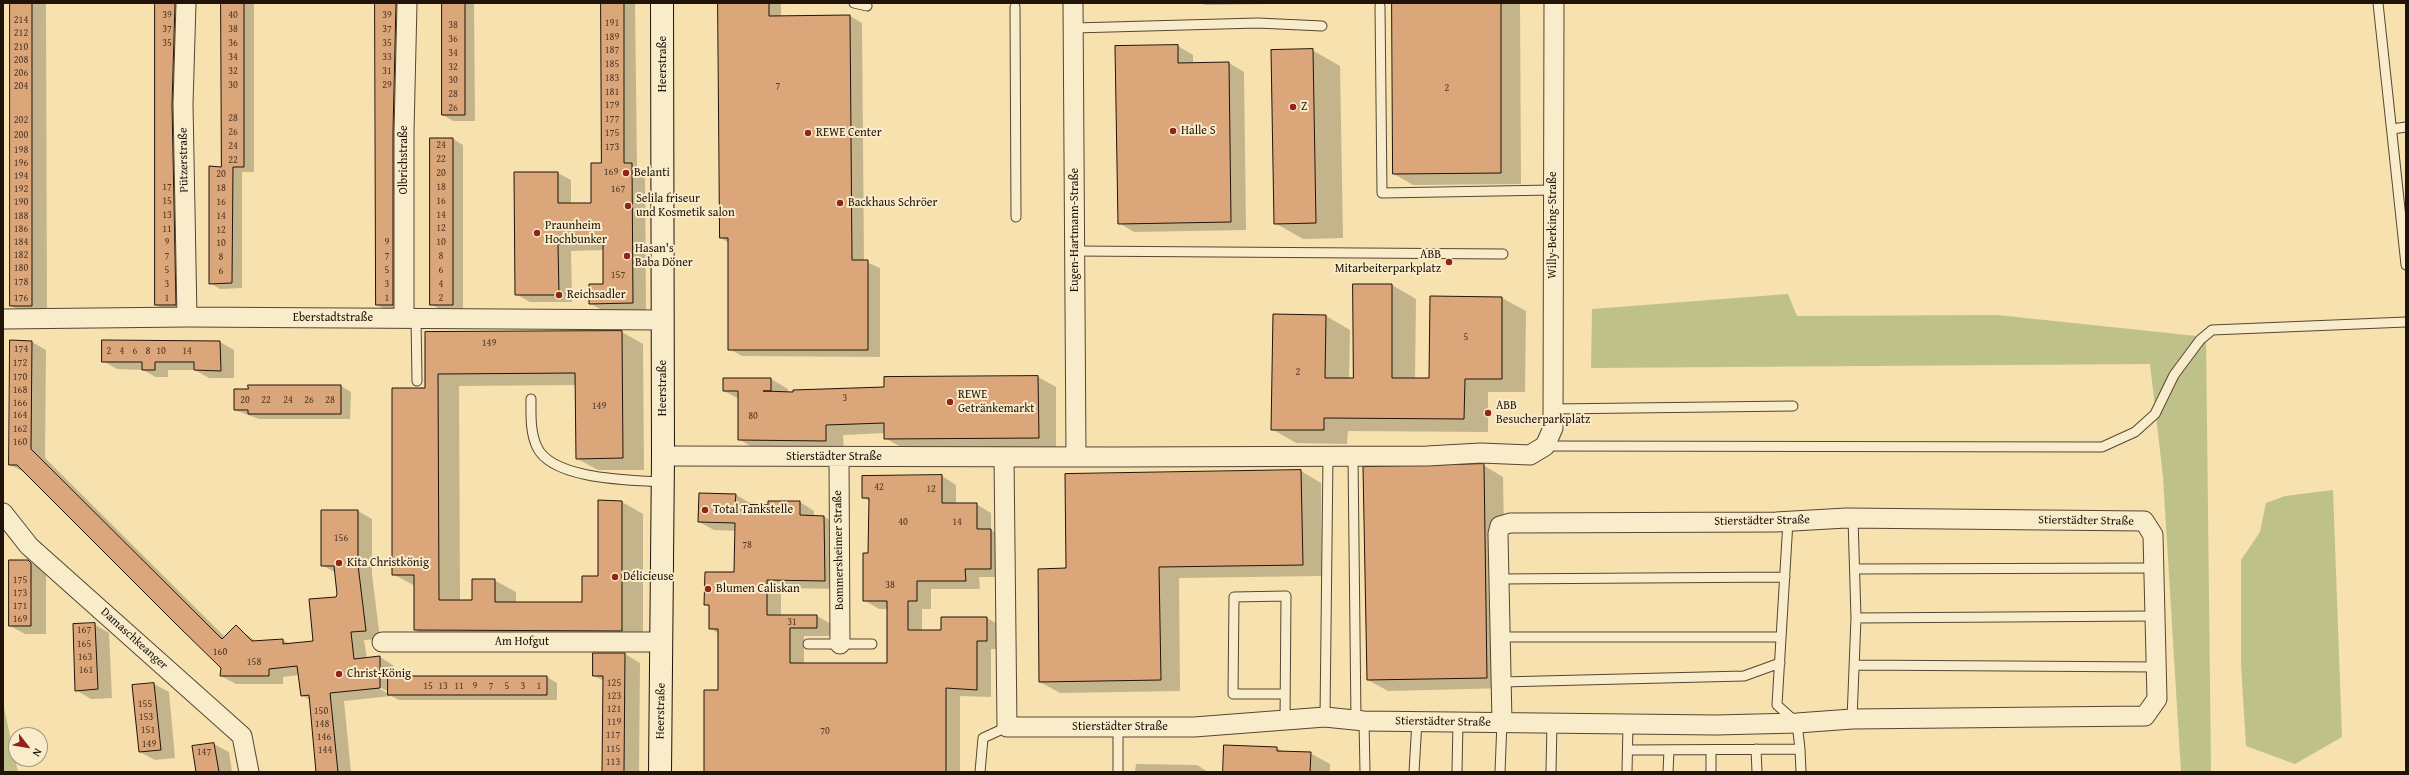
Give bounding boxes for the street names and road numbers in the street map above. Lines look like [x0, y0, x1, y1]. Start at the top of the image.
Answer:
street label: Heerstraße [656, 36, 670, 92]
street label: Olbrichstraße [397, 125, 411, 195]
street label: Pützerstraße [176, 127, 192, 193]
street label: Eugen-Hartmann-Straße [1068, 168, 1082, 292]
street label: Willy-Berking-Straße [1546, 171, 1560, 279]
street label: Eberstadtstraße [293, 311, 373, 325]
street label: Heerstraße [656, 360, 670, 416]
street label: Stierstädter Straße [786, 450, 882, 464]
street label: Bommersheimer Straße [831, 490, 847, 610]
street label: Stierstädter Straße [1714, 513, 1810, 529]
street label: Stierstädter Straße [2038, 513, 2134, 529]
street label: Damaschkeanger [97, 605, 171, 673]
street label: Am Hofgut [495, 635, 549, 649]
street label: Heerstraße [653, 683, 669, 739]
street label: Stierstädter Straße [1395, 714, 1491, 730]
street label: Stierstädter Straße [1072, 720, 1168, 734]

